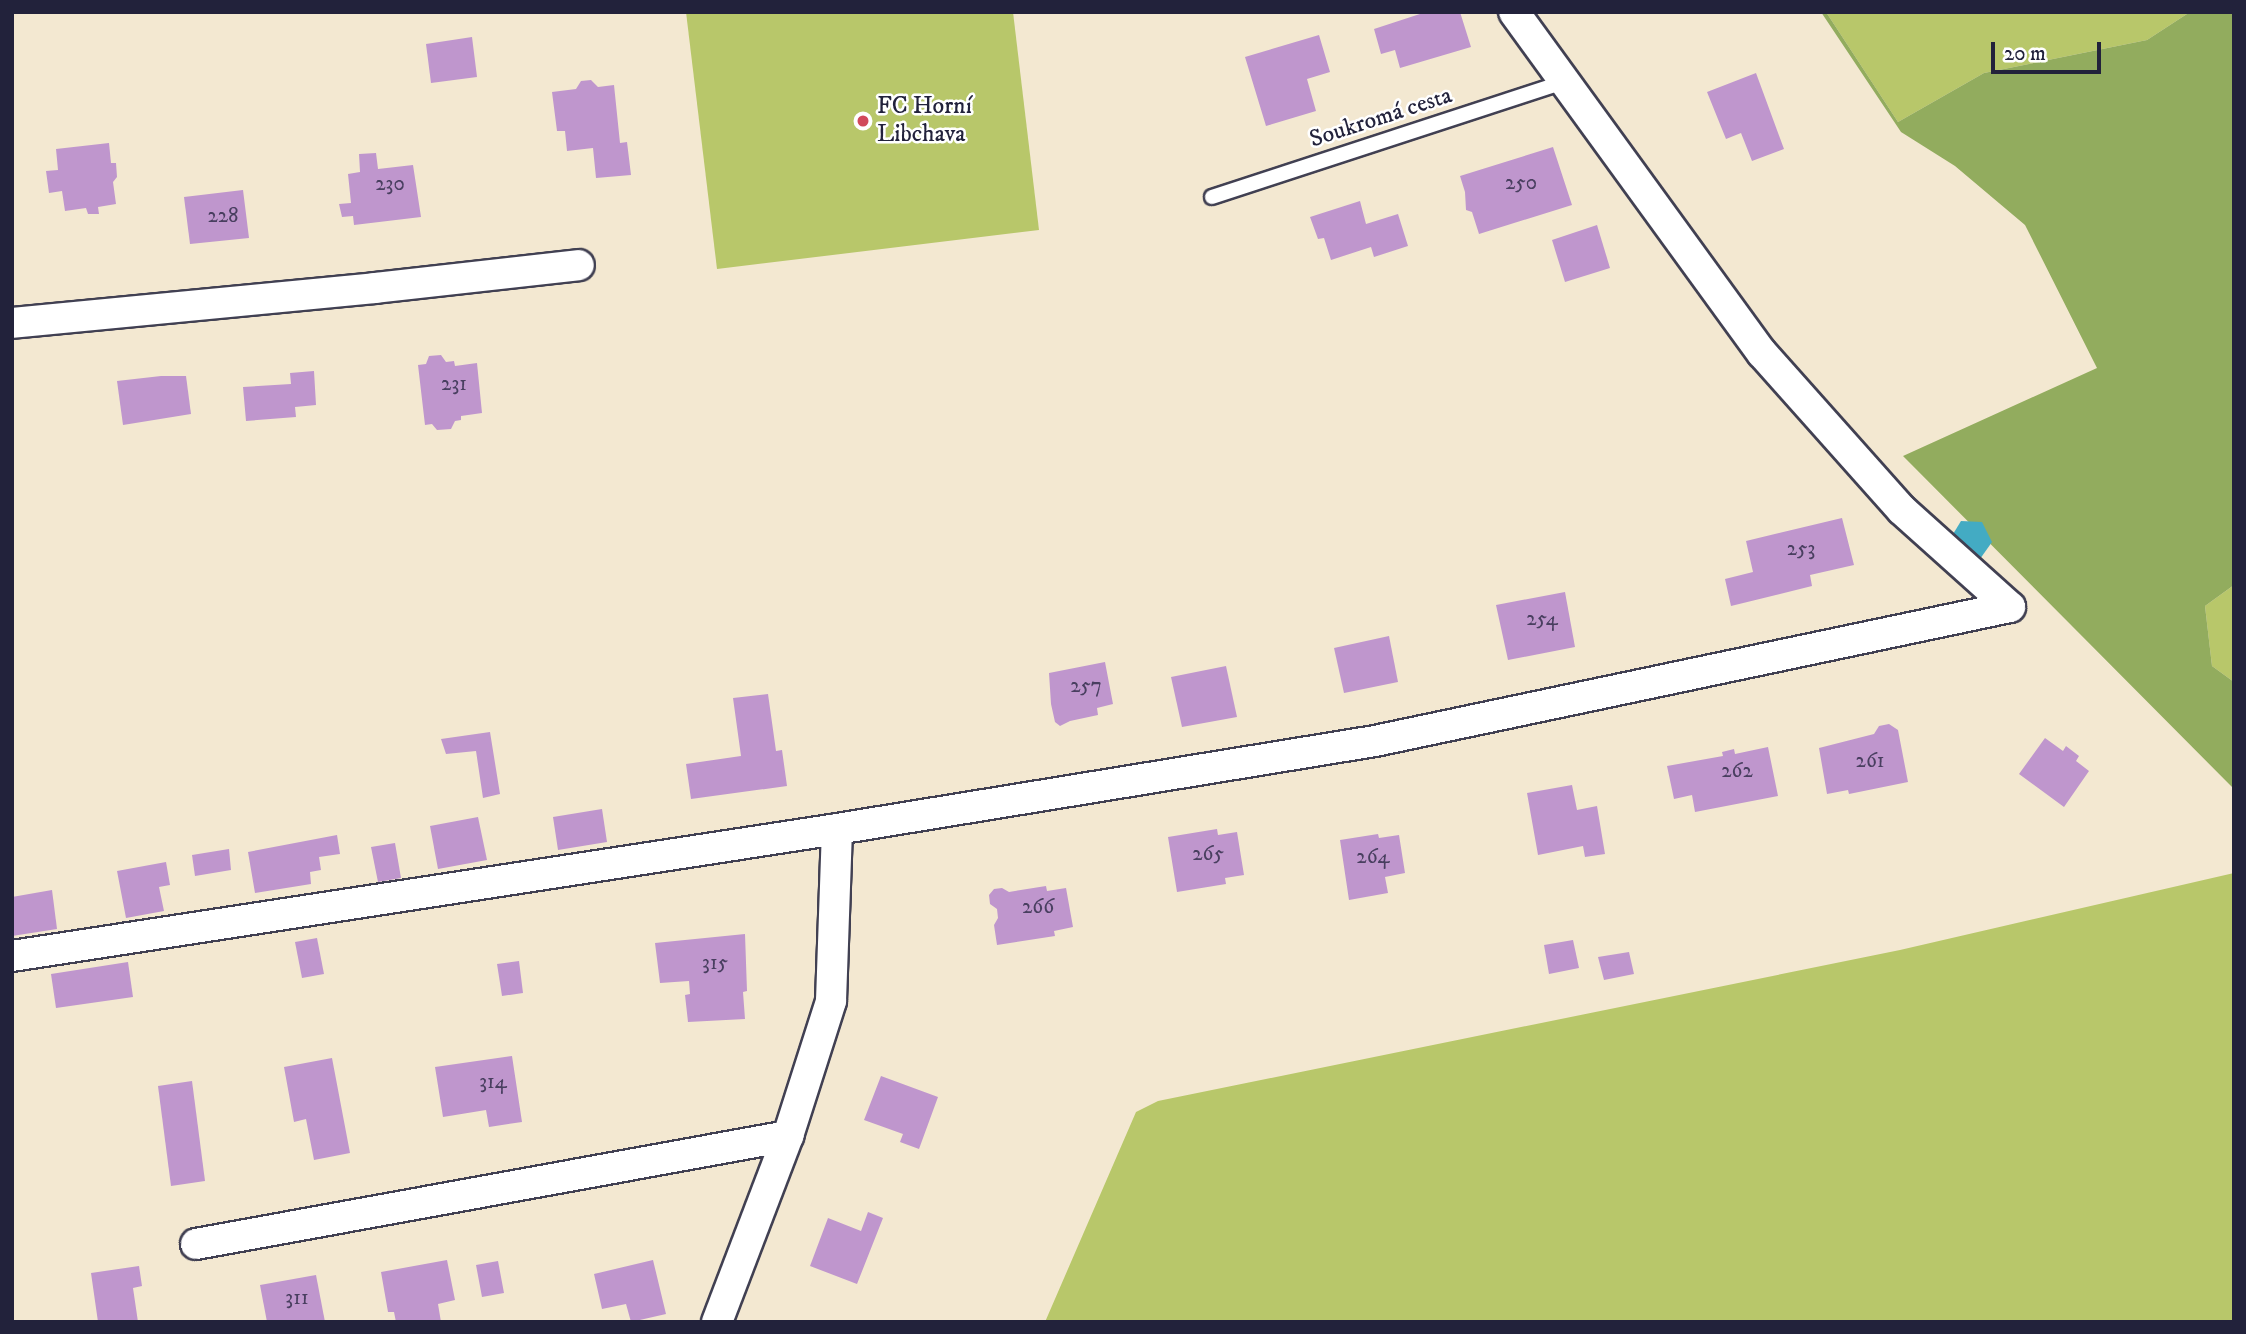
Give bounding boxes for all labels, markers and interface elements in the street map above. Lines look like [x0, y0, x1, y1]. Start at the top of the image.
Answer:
scale bar [1994, 28, 2104, 72]
text: 20 m [2004, 41, 2046, 67]
street label: Soukromá cesta [1306, 81, 1456, 155]
place label: FC Horní Libchava [877, 93, 972, 149]
marker: FC Horní Libchava [855, 113, 871, 129]
house number: 250 [1505, 170, 1537, 196]
house number: 230 [375, 171, 405, 197]
house number: 228 [207, 203, 239, 229]
house number: 231 [441, 371, 467, 397]
house number: 253 [1787, 536, 1815, 562]
house number: 254 [1526, 606, 1558, 632]
house number: 257 [1070, 673, 1102, 699]
house number: 261 [1856, 748, 1884, 774]
house number: 262 [1721, 758, 1753, 784]
house number: 265 [1192, 841, 1224, 867]
house number: 264 [1356, 844, 1390, 870]
house number: 266 [1022, 894, 1054, 920]
house number: 315 [702, 950, 728, 976]
house number: 314 [479, 1069, 507, 1095]
house number: 311 [285, 1285, 309, 1311]

